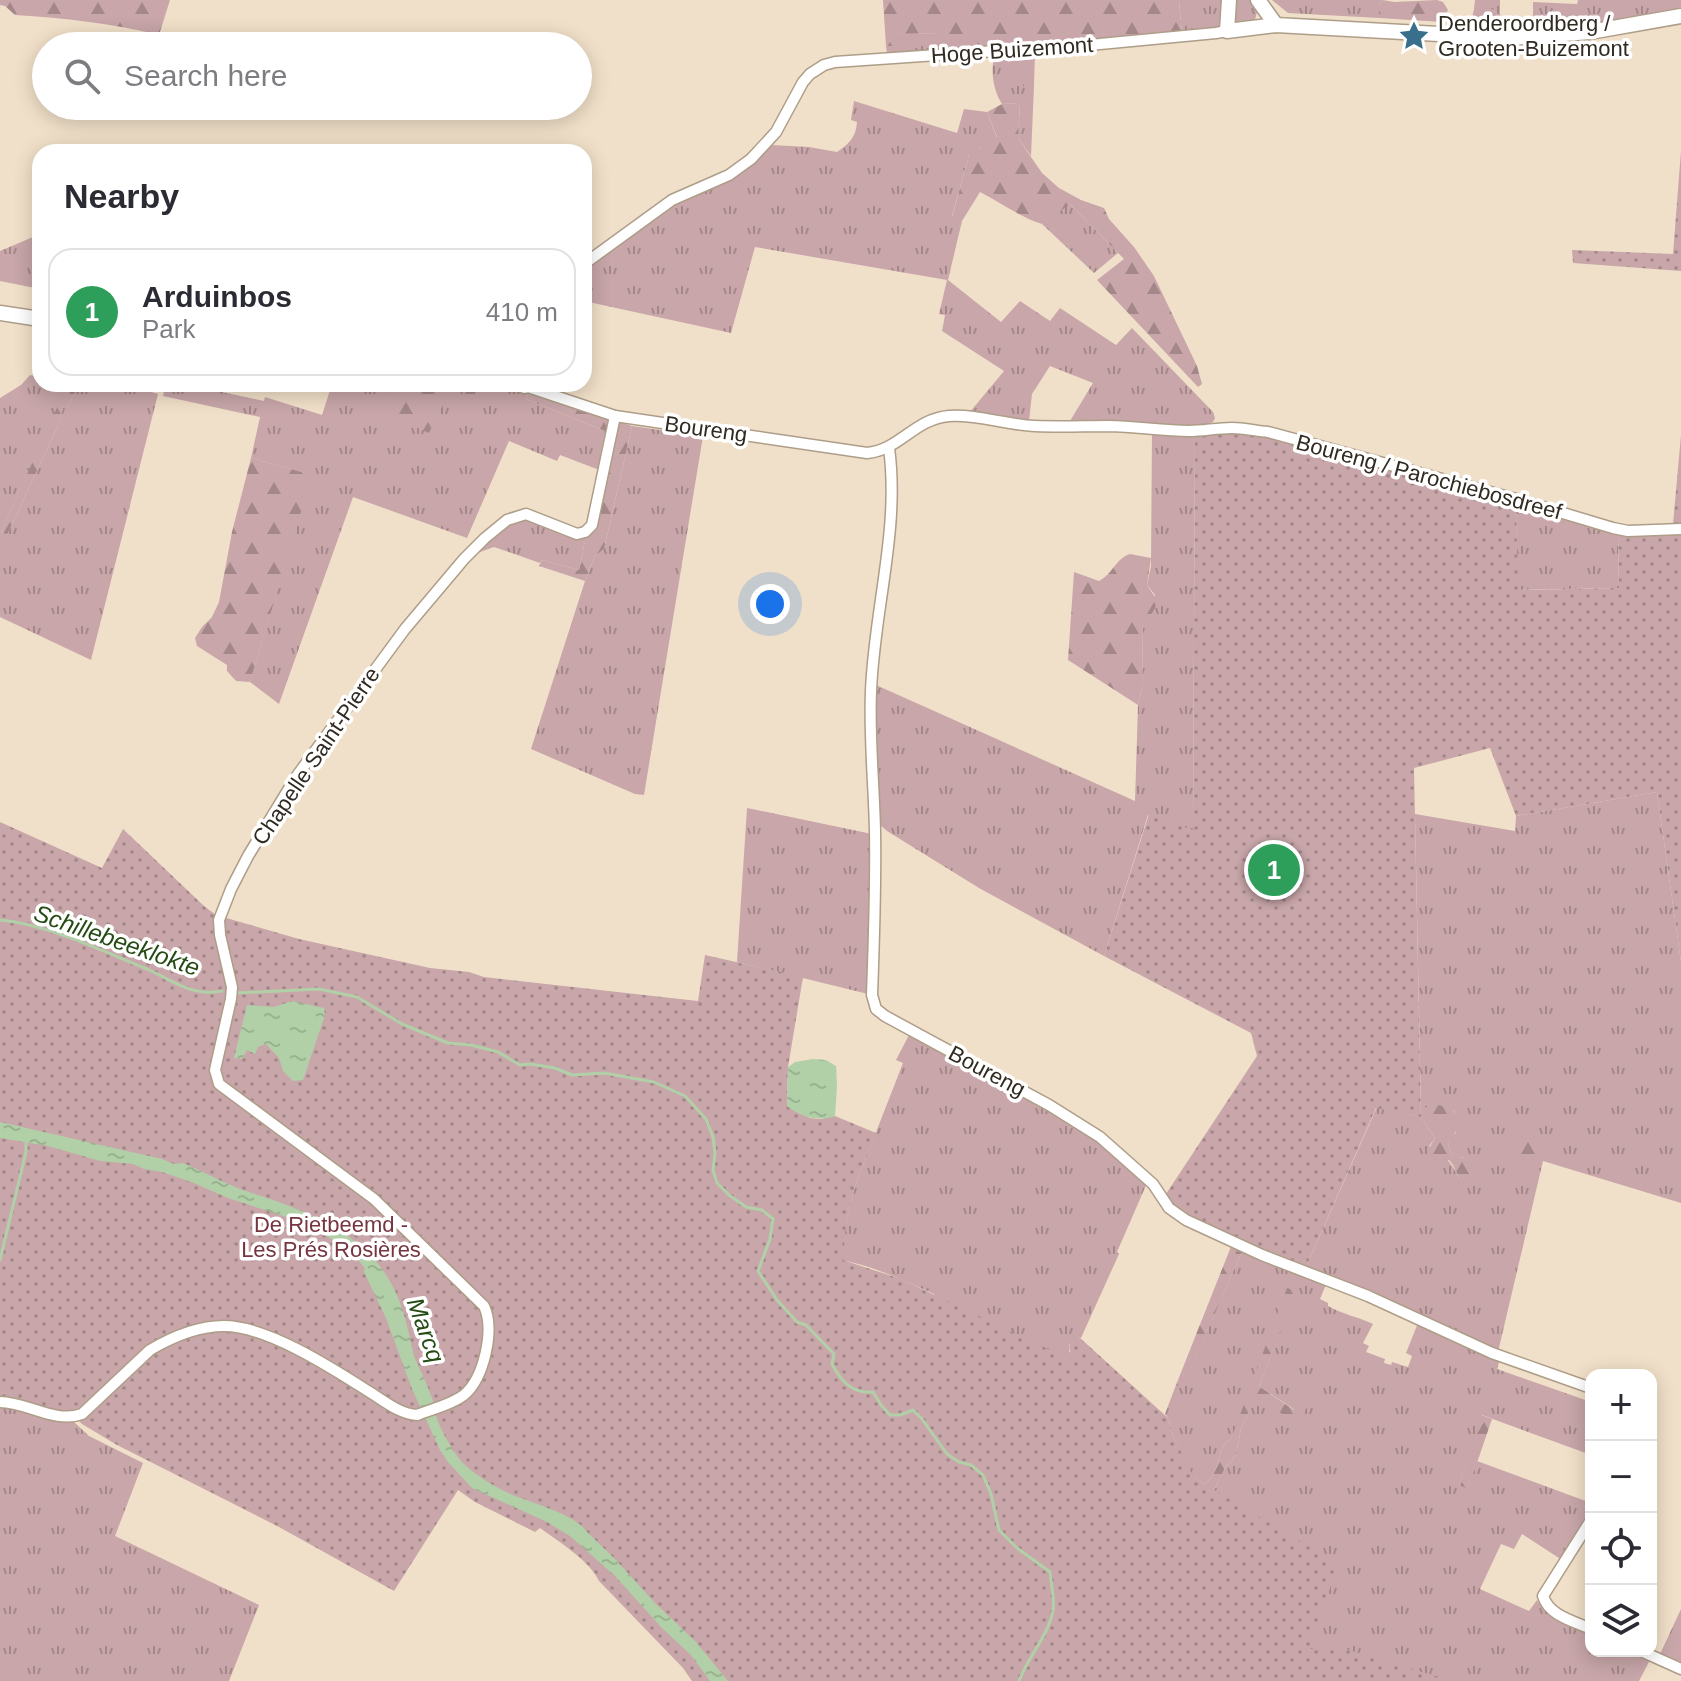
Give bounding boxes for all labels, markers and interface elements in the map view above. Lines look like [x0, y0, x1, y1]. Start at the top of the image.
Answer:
place label: Denderoordberg / Grooten-Buizemont [1438, 11, 1629, 61]
place icon: Denderoordberg / Grooten-Buizemont [1397, 19, 1431, 53]
search box [32, 32, 592, 120]
street label: Hoge Buizemont [930, 32, 1094, 68]
icon: search [60, 54, 104, 98]
text: Search here [124, 59, 287, 92]
text: Nearby [64, 177, 179, 215]
text: Arduinbos [142, 280, 292, 313]
text: 1 [85, 297, 99, 327]
text: 410 m [486, 297, 558, 327]
text: Park [142, 314, 195, 344]
street label: Boureng [663, 411, 749, 447]
street label: Boureng / Parochiebosdreef [1293, 429, 1565, 525]
your location [750, 584, 790, 624]
street label: Chapelle Saint-Pierre [247, 662, 385, 850]
pin: 1 [1248, 840, 1300, 900]
water label: Schillebeeklokte [31, 899, 203, 981]
street label: Boureng [944, 1040, 1030, 1102]
park label: De Rietbeemd - Les Prés Rosières [241, 1212, 421, 1262]
water label: Marcq [402, 1294, 450, 1367]
map controls [1585, 1369, 1657, 1657]
button: + [1585, 1369, 1657, 1441]
button: − [1585, 1441, 1657, 1513]
button: locate [1585, 1513, 1657, 1585]
button: layers [1585, 1585, 1657, 1657]

